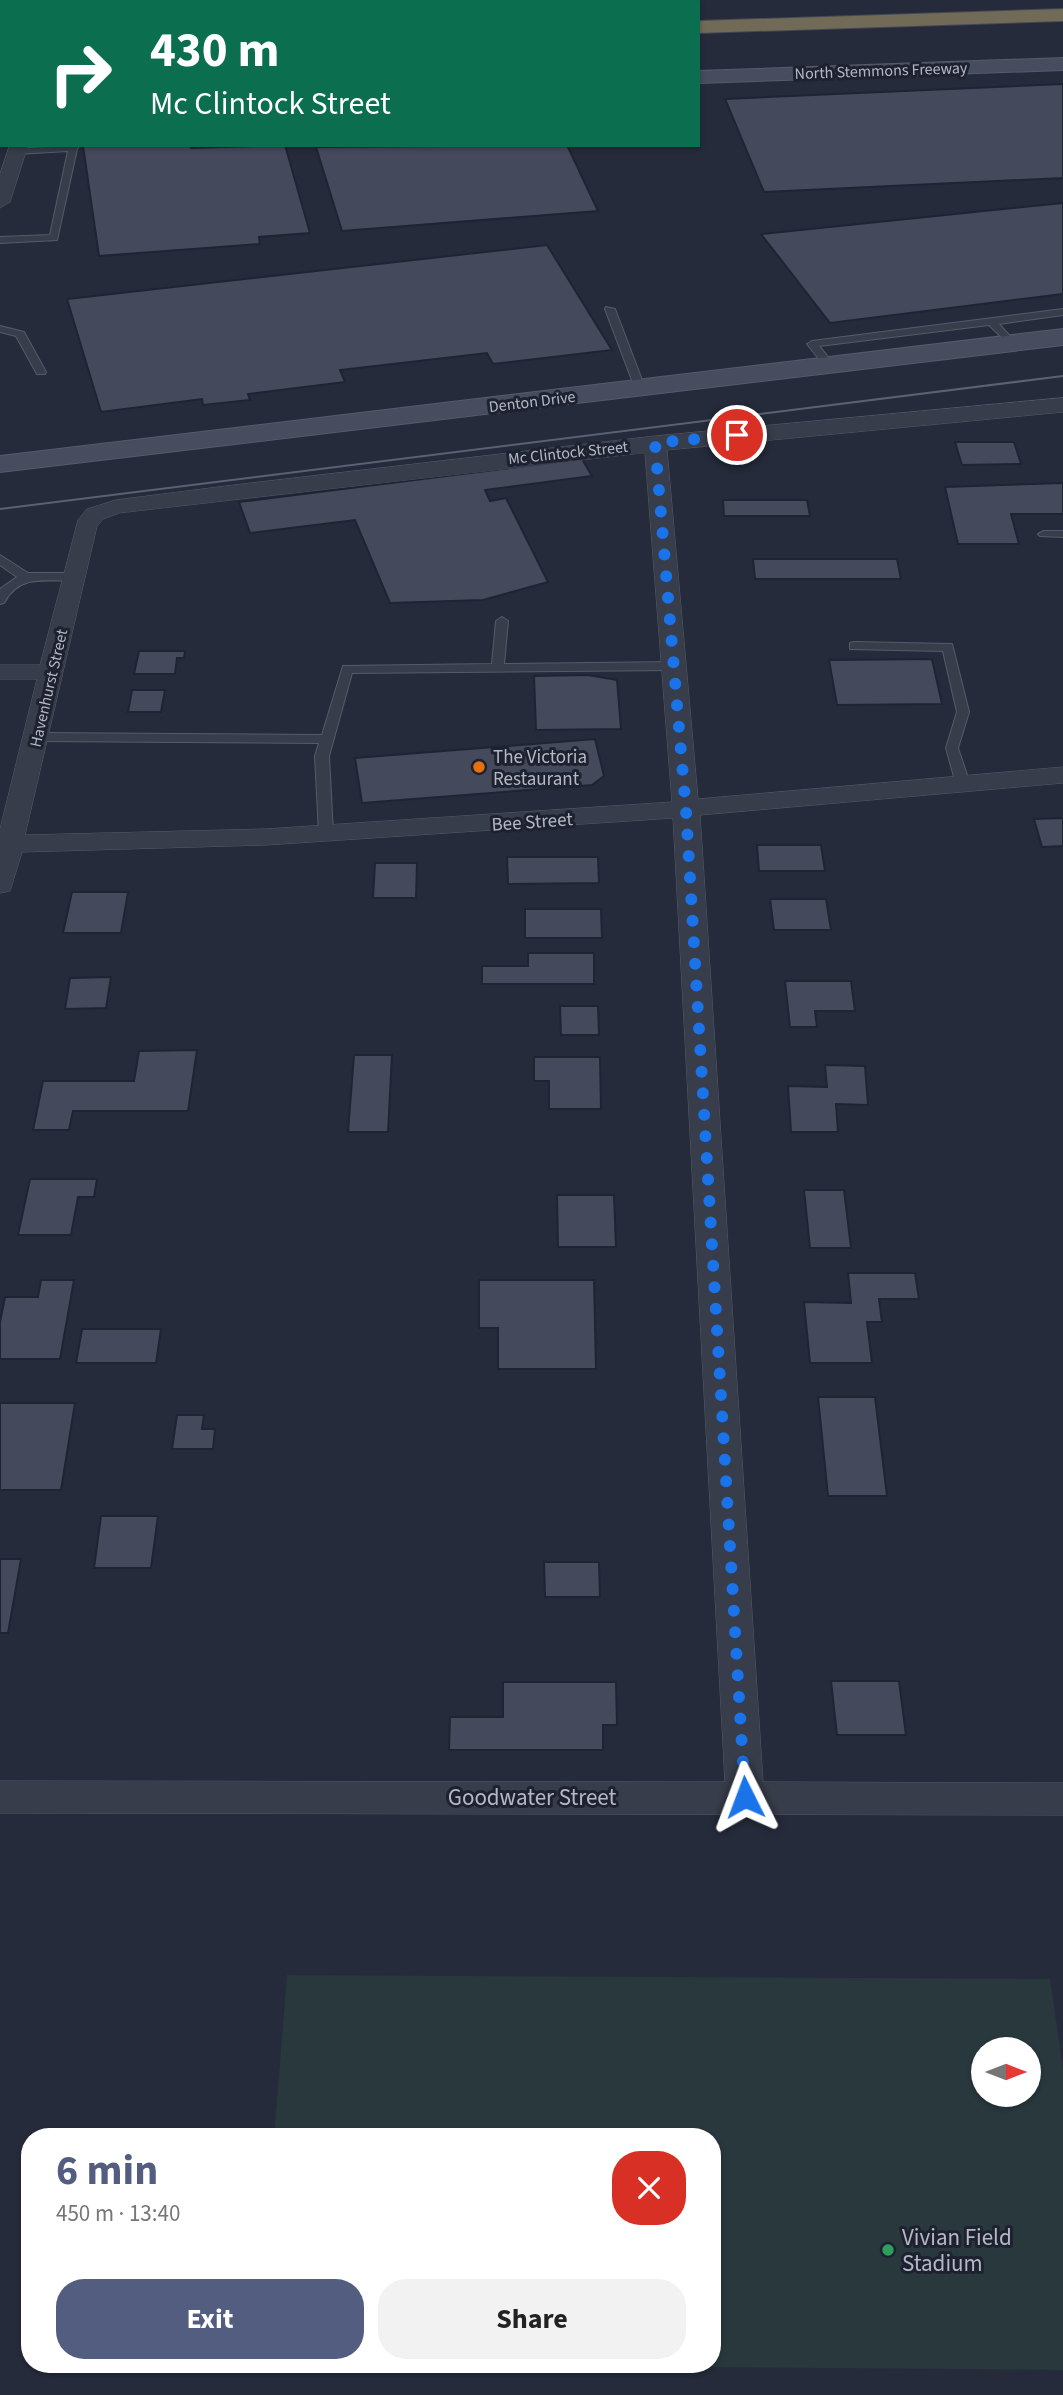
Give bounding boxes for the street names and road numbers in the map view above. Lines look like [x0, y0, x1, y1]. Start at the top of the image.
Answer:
street label: North Stemmons Freeway [794, 57, 968, 85]
street label: Denton Drive [488, 386, 577, 418]
street label: Mc Clintock Street [507, 436, 630, 470]
street label: Havenhurst Street [25, 626, 73, 749]
street label: Bee Street [491, 806, 574, 839]
street label: Goodwater Street [448, 1781, 616, 1814]

